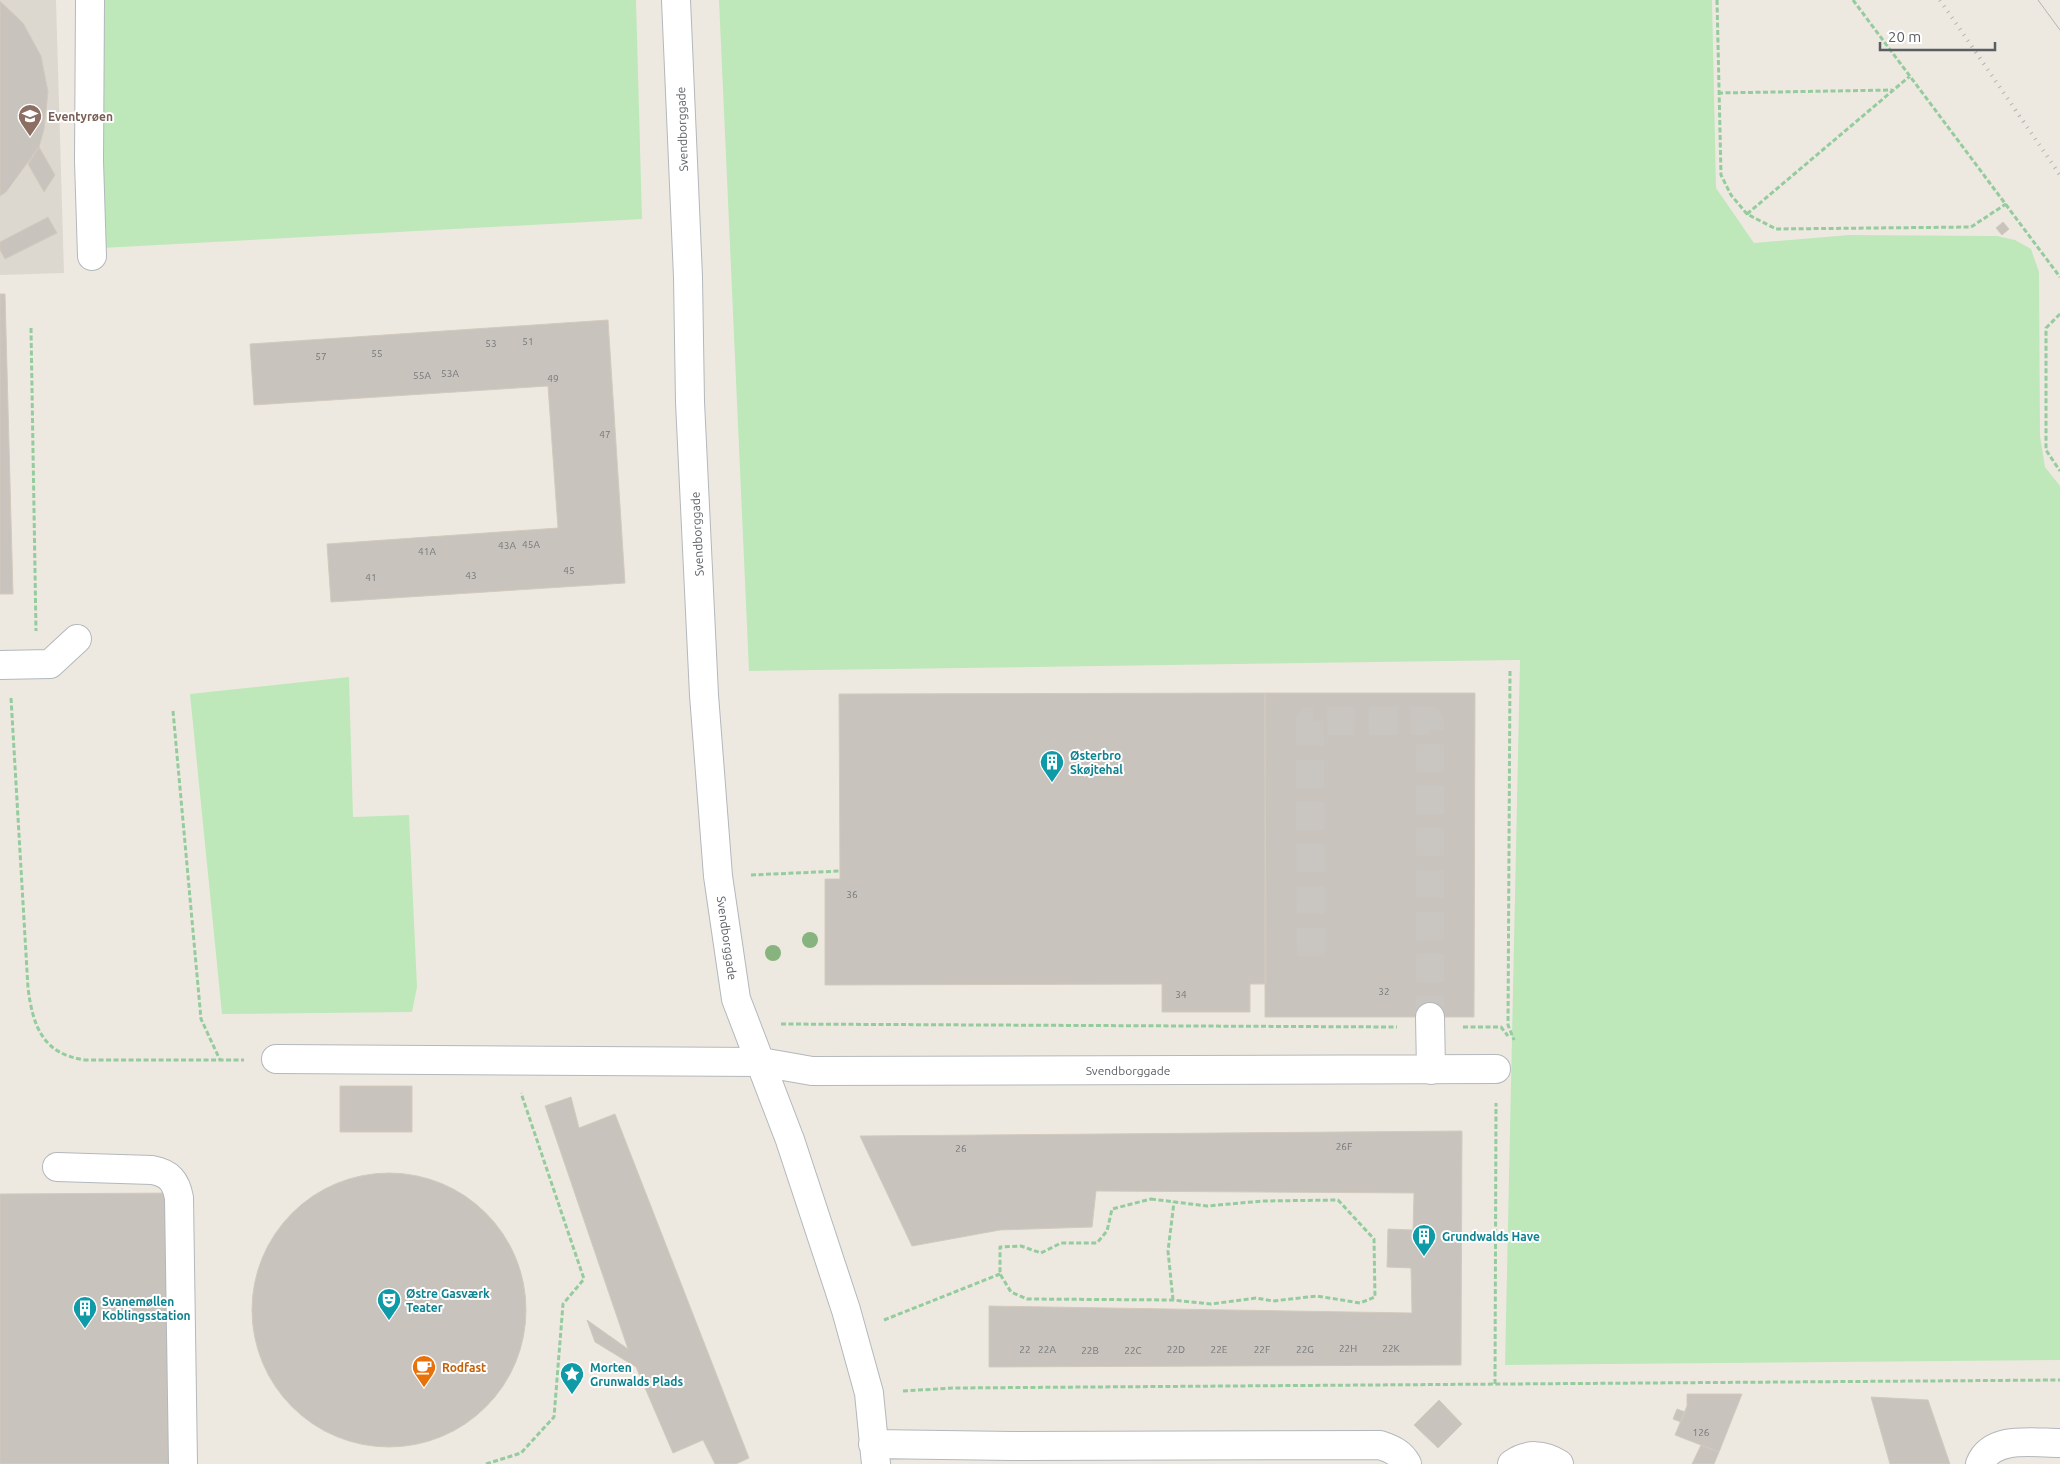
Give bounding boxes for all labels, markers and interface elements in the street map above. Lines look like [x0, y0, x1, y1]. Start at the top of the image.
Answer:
scale bar [1880, 20, 1995, 52]
text: 20 m [1888, 28, 1921, 45]
street label: Svendborggade [674, 86, 690, 172]
school or university icon: Eventyrøen [17, 103, 43, 137]
place label: Eventyrøen [48, 110, 113, 123]
house number: 51 [522, 336, 534, 347]
house number: 53 [485, 338, 497, 349]
house number: 55 [371, 348, 383, 359]
house number: 57 [315, 351, 327, 362]
house number: 53A [441, 368, 459, 379]
house number: 55A [413, 370, 431, 381]
house number: 49 [547, 373, 559, 384]
house number: 47 [599, 429, 611, 440]
street label: Svendborggade [688, 491, 706, 577]
house number: 45A [522, 539, 540, 550]
house number: 43A [498, 540, 516, 551]
house number: 41A [418, 546, 436, 557]
house number: 45 [563, 565, 575, 576]
house number: 43 [465, 570, 477, 581]
house number: 41 [365, 572, 377, 583]
building icon: Østerbro Skøjtehal [1039, 749, 1065, 783]
place label: Østerbro Skøjtehal [1070, 749, 1123, 776]
house number: 36 [846, 889, 858, 900]
street label: Svendborggade [715, 895, 739, 981]
house number: 32 [1378, 986, 1390, 997]
house number: 34 [1175, 989, 1187, 1000]
street label: Svendborggade [1086, 1064, 1170, 1077]
house number: 26F [1336, 1141, 1352, 1152]
house number: 26 [955, 1143, 967, 1154]
building icon: Grundwalds Have [1411, 1223, 1437, 1257]
place label: Grundwalds Have [1442, 1230, 1540, 1243]
theatre icon: Østre Gasværk Teater [376, 1287, 402, 1321]
place label: Østre Gasværk Teater [406, 1287, 490, 1314]
building icon: Svanemøllen Koblingsstation [72, 1295, 98, 1329]
place label: Svanemøllen Koblingsstation [102, 1295, 191, 1322]
house number: 22H [1339, 1343, 1357, 1354]
house number: 22K [1382, 1343, 1400, 1354]
house number: 22 [1019, 1344, 1031, 1355]
house number: 22A [1038, 1344, 1056, 1355]
house number: 22D [1167, 1344, 1185, 1355]
house number: 22E [1211, 1344, 1228, 1355]
house number: 22F [1254, 1344, 1270, 1355]
house number: 22G [1296, 1344, 1314, 1355]
house number: 22B [1081, 1345, 1099, 1356]
house number: 22C [1124, 1345, 1142, 1356]
cafe icon: Rodfast [411, 1354, 437, 1388]
place label: Rodfast [442, 1361, 486, 1374]
place icon: Morten Grunwalds Plads [559, 1361, 585, 1395]
place label: Morten Grunwalds Plads [590, 1361, 683, 1388]
house number: 126 [1693, 1427, 1710, 1438]

